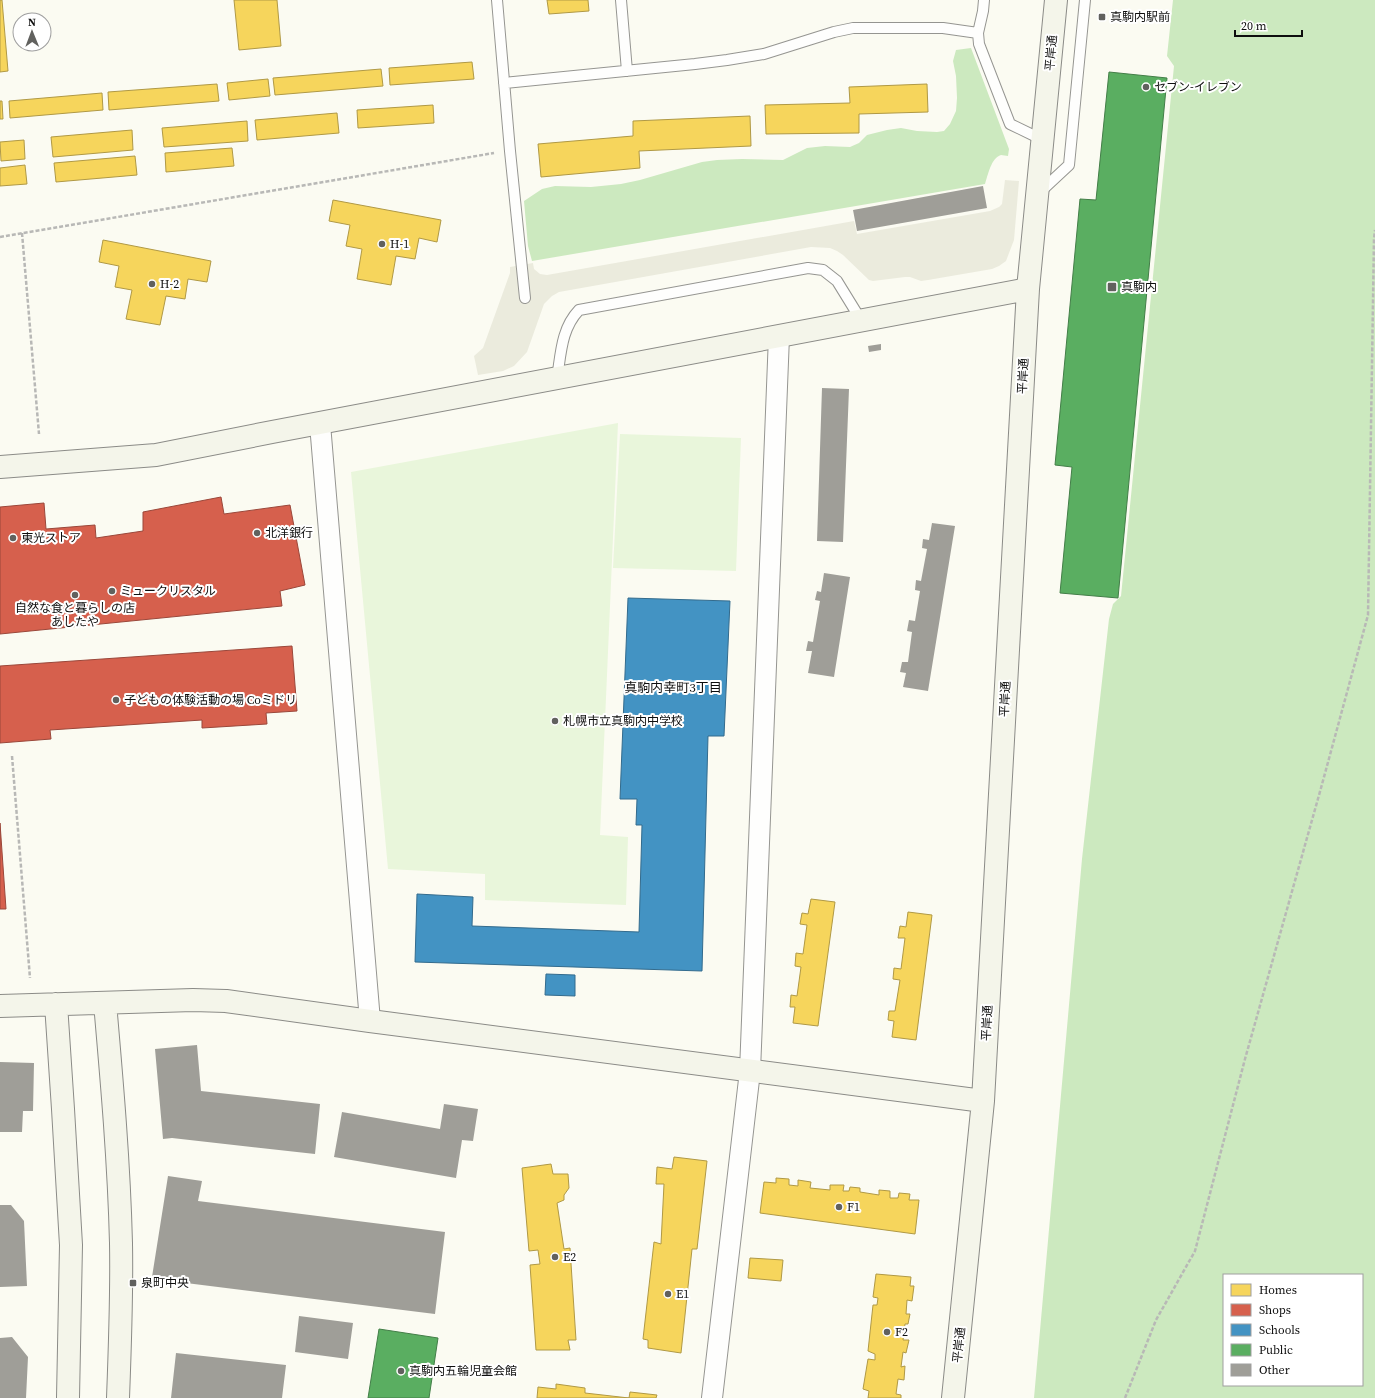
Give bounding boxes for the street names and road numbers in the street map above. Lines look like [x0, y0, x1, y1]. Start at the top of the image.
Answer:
street label: 平岸通 [1041, 34, 1061, 72]
street label: 平岸通 [1014, 358, 1032, 394]
street label: 平岸通 [996, 681, 1014, 717]
street label: 平岸通 [978, 1005, 996, 1041]
street label: 平岸通 [949, 1326, 969, 1364]

